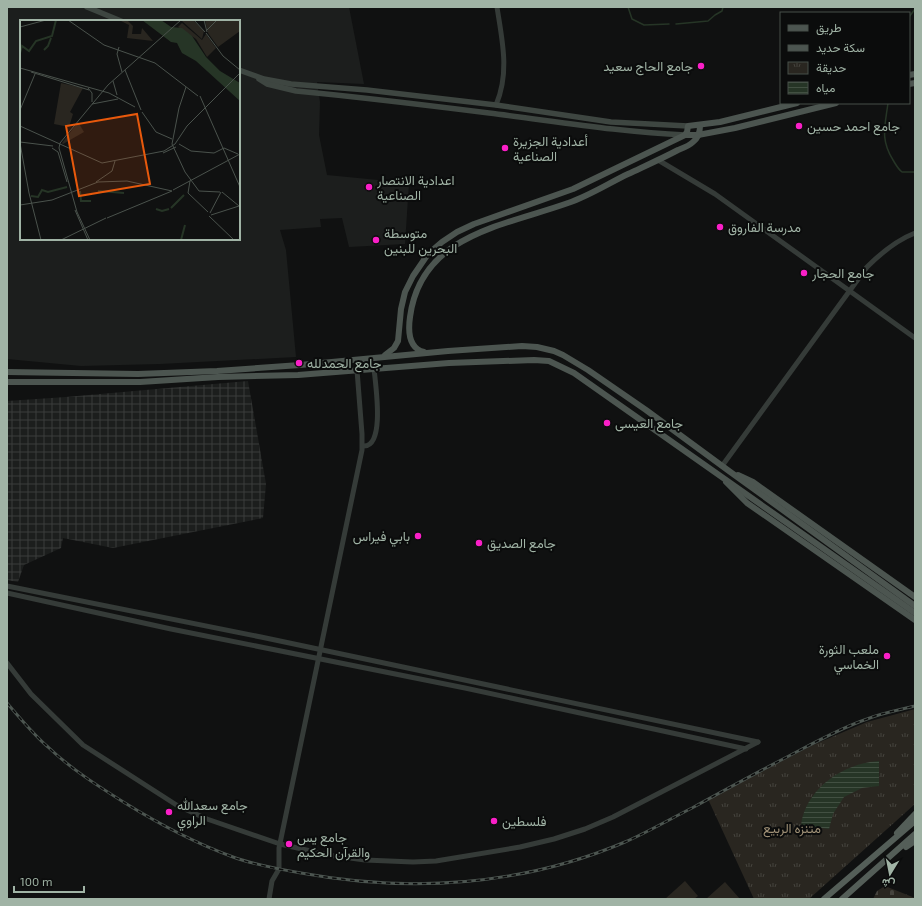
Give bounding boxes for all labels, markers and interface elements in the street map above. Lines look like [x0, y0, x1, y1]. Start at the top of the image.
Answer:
legend [780, 12, 910, 104]
inset map [20, 20, 240, 240]
text: طريق [816, 20, 842, 36]
text: سكة حديد [816, 40, 865, 55]
place label: جامع الحاج سعيد [603, 58, 693, 76]
text: حديقة [816, 60, 846, 75]
marker: جامع الحاج سعيد [696, 61, 706, 71]
text: مياه [816, 80, 835, 95]
place label: جامع احمد حسين [807, 118, 900, 136]
marker: جامع احمد حسين [794, 121, 804, 131]
place label: أعدادية الجزيرة الصناعية [513, 133, 588, 164]
marker: أعدادية الجزيرة الصناعية [500, 143, 510, 153]
place label: اعدادية الانتصار الصناعية [376, 172, 454, 203]
marker: اعدادية الانتصار الصناعية [364, 182, 374, 192]
place label: مدرسة الفاروق [728, 219, 801, 236]
marker: مدرسة الفاروق [715, 222, 725, 232]
place label: متوسطة البحرين للبنين [384, 225, 457, 257]
marker: متوسطة البحرين للبنين [371, 235, 381, 245]
place label: جامع الحجار [811, 265, 874, 283]
marker: جامع الحجار [799, 268, 809, 278]
place label: جامع الحمدلله [307, 355, 382, 373]
marker: جامع الحمدلله [294, 358, 304, 368]
place label: جامع العيسى [615, 415, 683, 433]
marker: جامع العيسى [602, 418, 612, 428]
place label: بابي فيراس [353, 528, 410, 547]
marker: بابي فيراس [413, 531, 423, 541]
place label: جامع الصديق [487, 535, 556, 553]
marker: جامع الصديق [474, 538, 484, 548]
place label: ملعب الثورة الخماسي [819, 641, 879, 675]
marker: ملعب الثورة الخماسي [882, 651, 892, 661]
place label: جامع سعدالله الراوي [177, 797, 248, 831]
marker: جامع سعدالله الراوي [164, 807, 174, 817]
place label: فلسطين [502, 813, 546, 830]
marker: فلسطين [489, 816, 499, 826]
park label: متنزه الربيع [763, 820, 821, 838]
place label: جامع يس والقرآن الحكيم [297, 829, 370, 861]
marker: جامع يس والقرآن الحكيم [284, 839, 294, 849]
north arrow [870, 854, 910, 894]
scale bar [14, 868, 84, 894]
text: 100 m [20, 874, 52, 888]
text: ش [881, 876, 896, 892]

